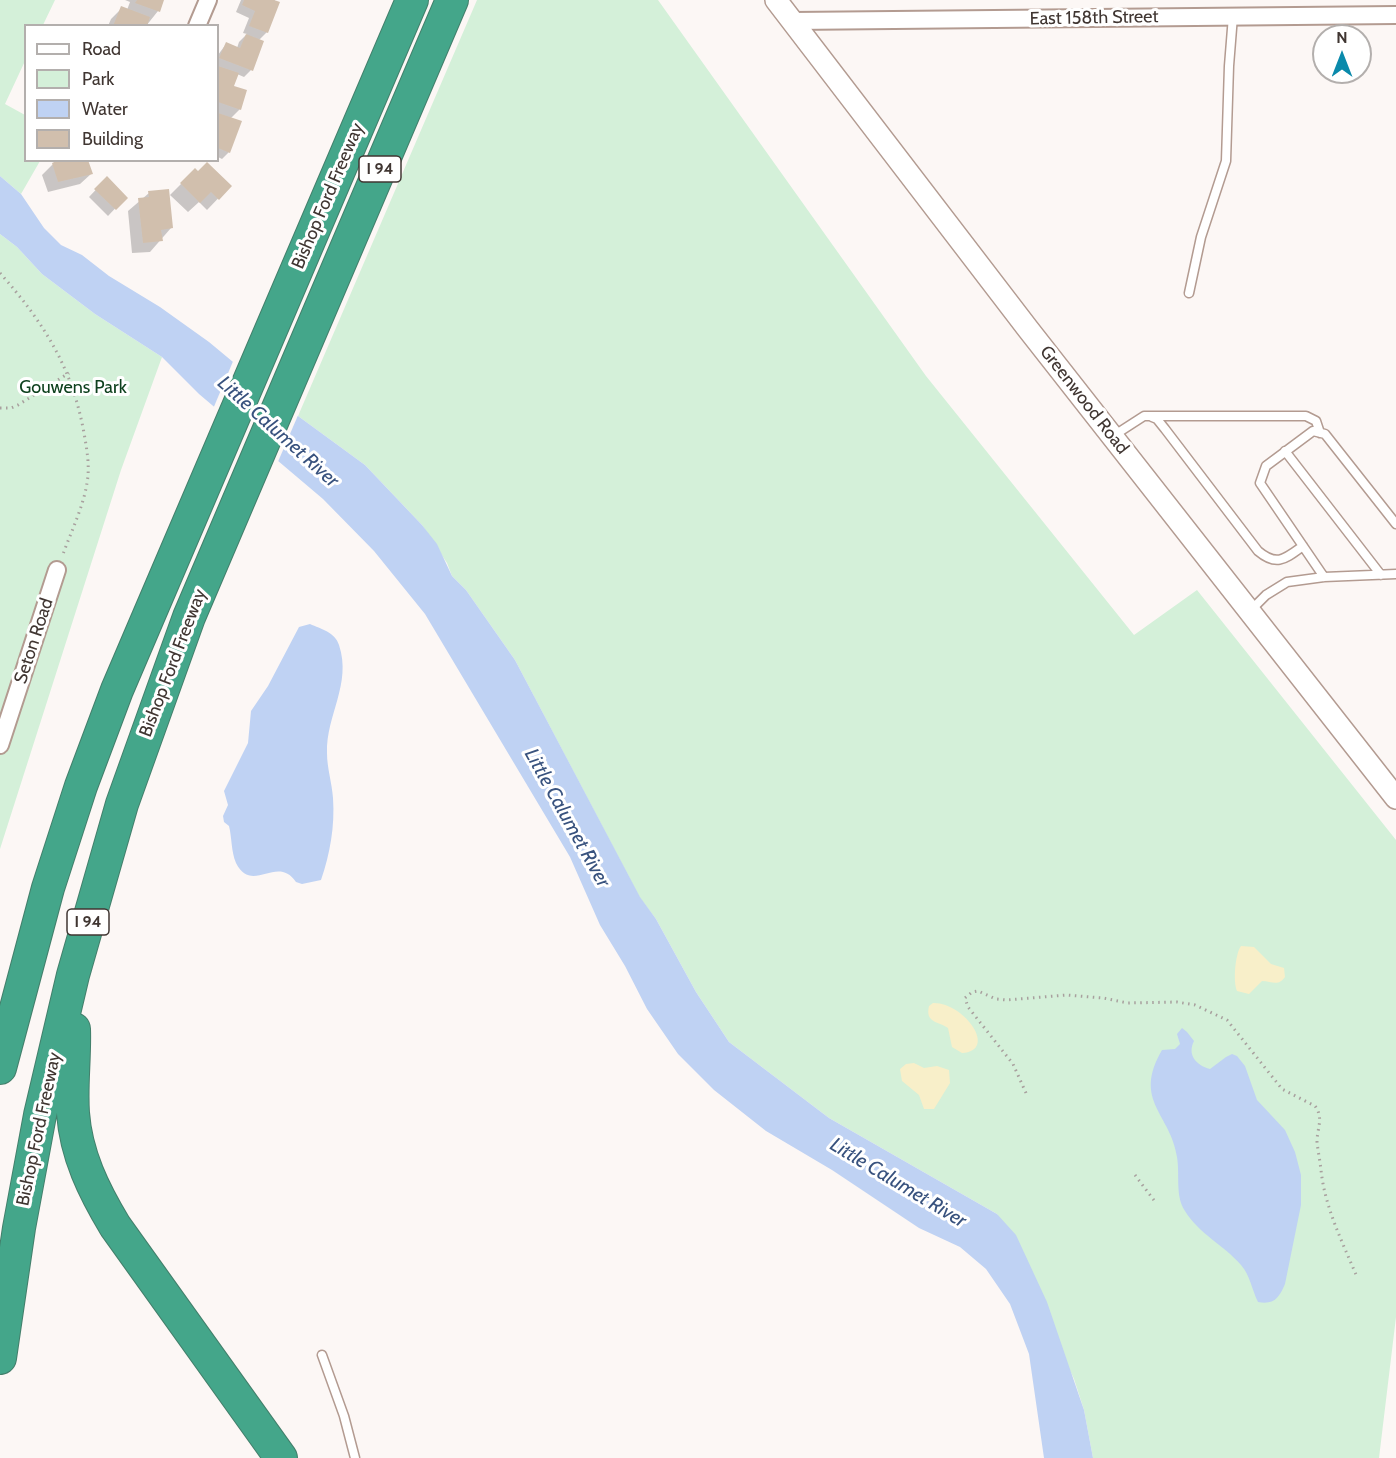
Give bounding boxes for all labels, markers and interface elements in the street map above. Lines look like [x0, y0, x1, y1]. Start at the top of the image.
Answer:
street label: East 158th Street [1029, 6, 1159, 30]
legend [24, 24, 219, 162]
north arrow [1312, 24, 1372, 84]
text: N [1336, 28, 1348, 47]
text: Road [82, 38, 121, 60]
text: Park [82, 68, 114, 90]
text: Water [82, 98, 128, 120]
street label: Bishop Ford Freeway [287, 120, 369, 272]
text: Building [82, 128, 143, 150]
road number: I 94 [359, 156, 401, 182]
street label: Greenwood Road [1035, 341, 1133, 459]
water label: Little Calumet River [212, 371, 344, 493]
park label: Gouwens Park [19, 377, 127, 399]
street label: Bishop Ford Freeway [135, 586, 211, 740]
street label: Seton Road [10, 595, 58, 687]
water label: Little Calumet River [519, 745, 615, 891]
road number: I 94 [67, 909, 109, 935]
street label: Bishop Ford Freeway [12, 1050, 66, 1208]
water label: Little Calumet River [826, 1133, 970, 1233]

